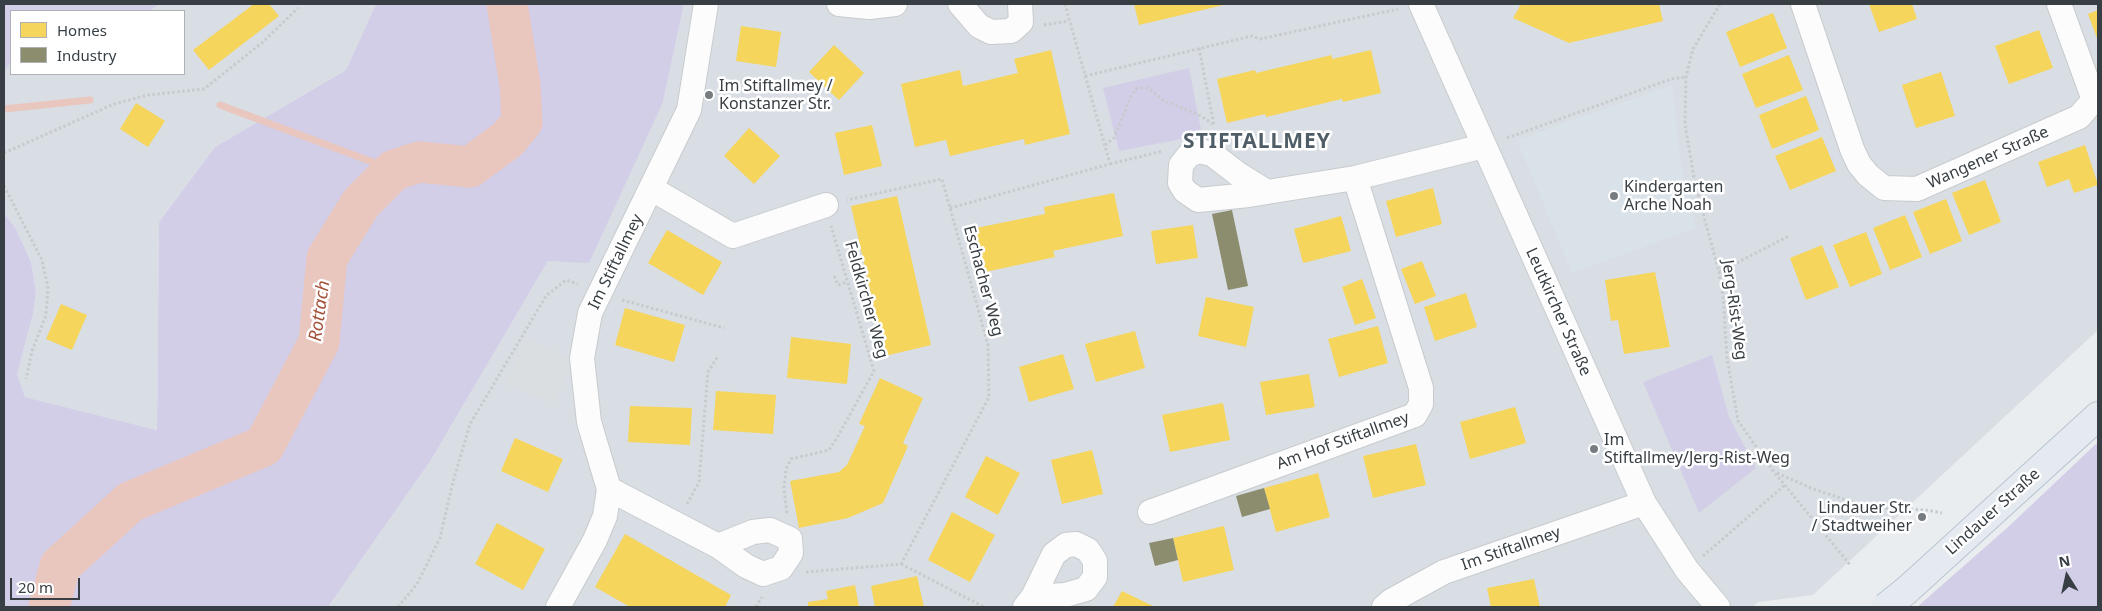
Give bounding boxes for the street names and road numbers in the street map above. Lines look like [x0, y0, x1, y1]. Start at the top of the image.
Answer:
street label: Wangener Straße [1924, 123, 2052, 193]
street label: Im Stiftallmey [585, 211, 647, 313]
street label: Eschacher Weg [959, 224, 1007, 338]
street label: Feldkircher Weg [840, 239, 892, 361]
street label: Leutkircher Straße [1521, 245, 1595, 379]
street label: Jerg-Rist-Weg [1717, 259, 1751, 361]
street label: Am Hof Stiftallmey [1274, 408, 1412, 474]
street label: Lindauer Straße [1942, 465, 2044, 559]
street label: Im Stiftallmey [1459, 523, 1563, 575]

